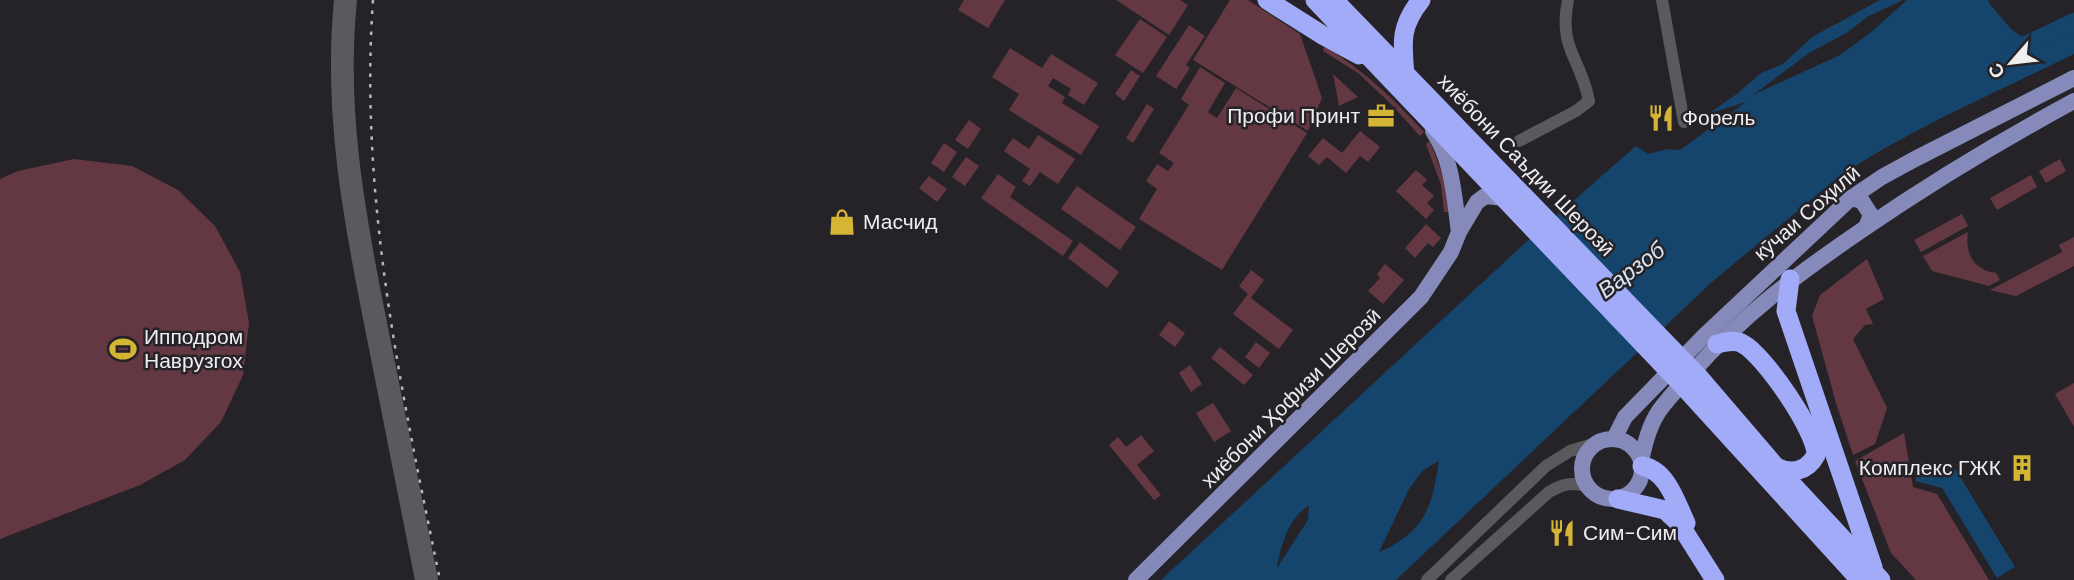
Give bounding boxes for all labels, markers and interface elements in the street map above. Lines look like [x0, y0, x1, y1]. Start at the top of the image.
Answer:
north arrow [1976, 28, 2046, 98]
text: С [1982, 59, 2011, 83]
street label: хиёбони Саъдии Шерозӣ [1431, 68, 1621, 262]
office icon: Профи Принт [1366, 101, 1396, 131]
place label: Профи Принт [1227, 102, 1360, 130]
restaurant icon: Форель [1646, 103, 1676, 133]
place label: Форель [1682, 104, 1756, 132]
street label: кӯчаи Соҳилӣ [1748, 159, 1866, 267]
shop icon: Масчид [827, 207, 857, 237]
place label: Масчид [863, 208, 938, 236]
water label: Варзоб [1591, 234, 1672, 305]
street label: хиёбони Ҳофизи Шерозӣ [1195, 302, 1387, 494]
place label: Ипподром Наврузгох [144, 323, 243, 375]
sports icon: Ипподром Наврузгох [108, 334, 138, 364]
building icon: Комплекс ГЖК [2007, 453, 2037, 483]
place label: Комплекс ГЖК [1859, 454, 2002, 482]
restaurant icon: Сим-Сим [1547, 518, 1577, 548]
place label: Сим-Сим [1583, 519, 1677, 547]

